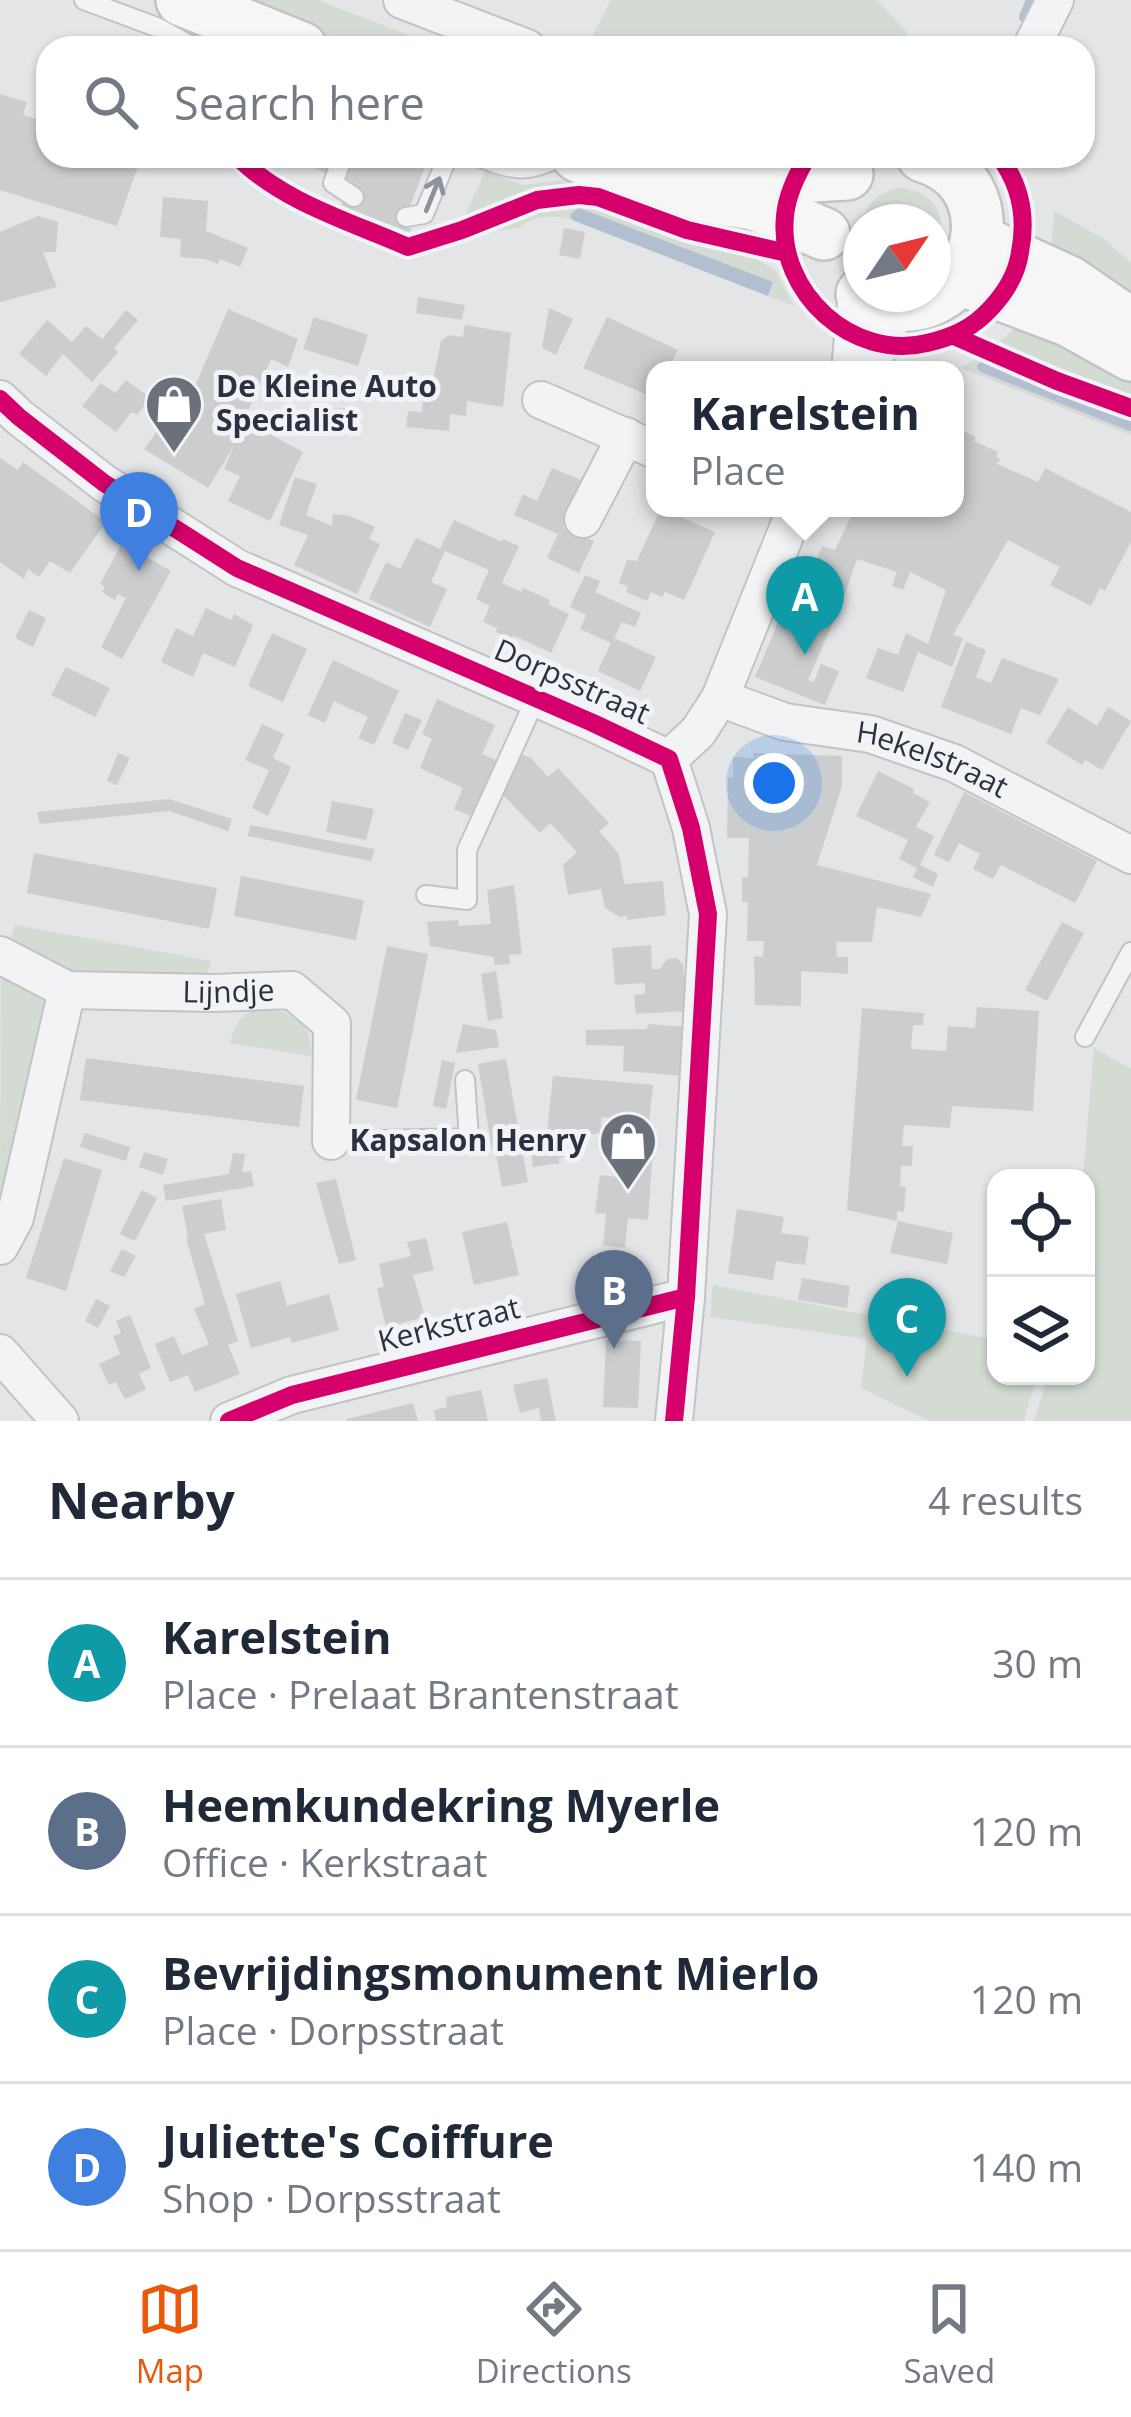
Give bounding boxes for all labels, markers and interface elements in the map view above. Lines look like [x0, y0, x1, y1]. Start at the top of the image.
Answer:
search box [36, 36, 1095, 168]
icon: search [78, 69, 144, 135]
text: Search here [174, 72, 425, 133]
one-way arrow [423, 176, 445, 213]
north arrow [843, 204, 951, 312]
popup [646, 361, 964, 517]
place label: De Kleine Auto Specialist [216, 365, 437, 440]
shop icon: De Kleine Auto Specialist [143, 373, 205, 455]
text: Karelstein [690, 382, 920, 443]
text: Place [690, 443, 786, 496]
pin: D [100, 472, 178, 571]
pin: A [766, 556, 844, 655]
street label: Dorpsstraat [488, 628, 657, 733]
street label: Hekelstraat [854, 710, 1016, 807]
your location [744, 753, 804, 813]
street label: Lijndje [182, 969, 275, 1012]
shop icon: Kapsalon Henry [597, 1110, 659, 1192]
place label: Kapsalon Henry [350, 1119, 587, 1160]
map controls [987, 1169, 1095, 1385]
button: locate [987, 1169, 1095, 1277]
pin: B [575, 1250, 653, 1349]
button: layers [987, 1277, 1095, 1385]
pin: C [868, 1278, 946, 1377]
street label: Kerkstraat [374, 1286, 524, 1361]
text: Nearby [48, 1464, 235, 1534]
text: 4 results [928, 1473, 1083, 1526]
text: Karelstein [162, 1606, 392, 1667]
text: A [74, 1636, 100, 1689]
text: 30 m [992, 1636, 1083, 1689]
text: Place · Prelaat Brantenstraat [162, 1667, 679, 1720]
text: Heemkundekring Myerle [162, 1774, 720, 1835]
text: B [74, 1804, 100, 1857]
text: 120 m [970, 1804, 1083, 1857]
text: Office · Kerkstraat [162, 1835, 487, 1888]
text: Bevrijdingsmonument Mierlo [162, 1942, 819, 2003]
text: C [75, 1972, 99, 2025]
text: 120 m [970, 1972, 1083, 2025]
text: Place · Dorpsstraat [162, 2003, 504, 2056]
text: Juliette's Coiffure [162, 2110, 554, 2171]
text: D [73, 2140, 101, 2193]
text: 140 m [970, 2140, 1083, 2193]
text: Shop · Dorpsstraat [162, 2171, 501, 2224]
tab: Map [136, 2276, 204, 2393]
tab: Directions [476, 2276, 632, 2393]
tab: Saved [903, 2276, 995, 2393]

